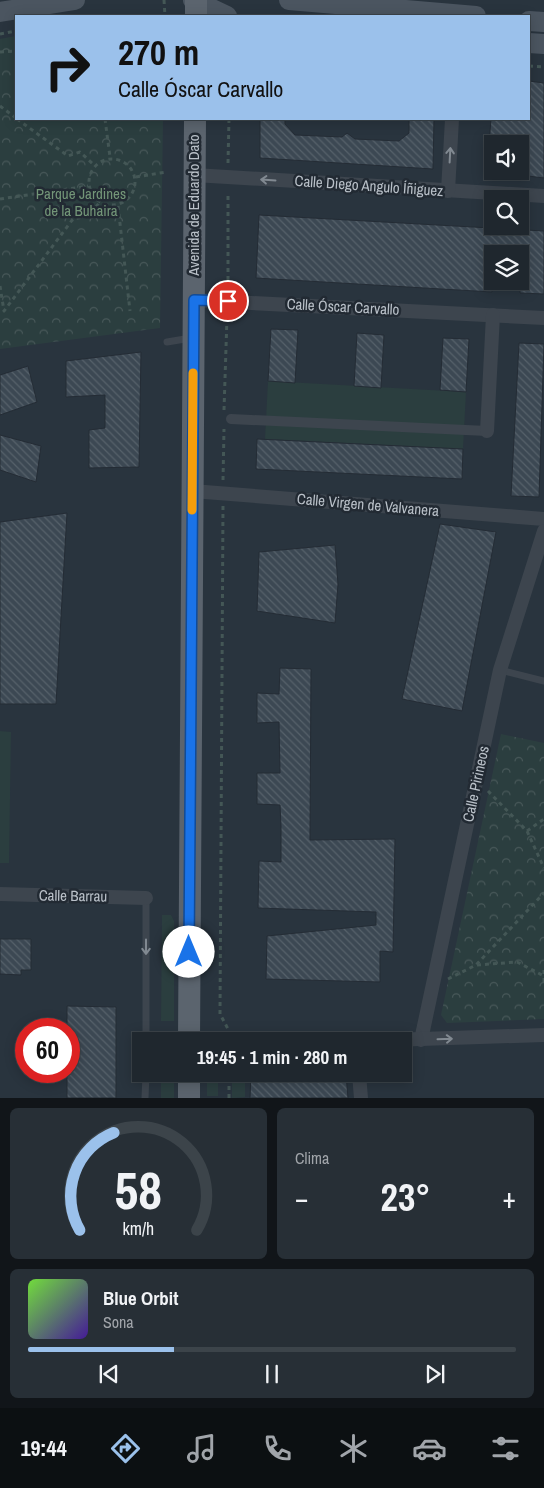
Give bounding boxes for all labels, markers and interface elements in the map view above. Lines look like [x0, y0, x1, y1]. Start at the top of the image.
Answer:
text: 270 m [118, 29, 199, 76]
icon: right [35, 35, 100, 100]
text: Calle Óscar Carvallo [118, 74, 283, 104]
street label: Avenida de Eduardo Dato [183, 134, 204, 277]
map controls [484, 135, 529, 290]
button: sound [484, 135, 529, 180]
one-way arrow [446, 147, 455, 163]
street label: Calle Diego Angulo Íñiguez [294, 170, 444, 201]
one-way arrow [261, 175, 277, 184]
park label: Parque Jardines de la Buhaira [36, 183, 126, 221]
button: search [484, 190, 529, 235]
button: layers [484, 245, 529, 290]
pin [207, 280, 249, 322]
icon: arrive [214, 287, 242, 315]
street label: Calle Óscar Carvallo [286, 293, 400, 320]
street label: Calle Virgen de Valvanera [296, 488, 440, 521]
street label: Calle Pirineos [457, 744, 494, 824]
street label: Calle Barrau [39, 884, 107, 907]
position arrow [162, 925, 214, 977]
one-way arrow [141, 938, 151, 954]
speed limit sign: 60 [15, 1018, 80, 1083]
one-way arrow [437, 1034, 453, 1043]
text: 19:45 · 1 min · 280 m [197, 1044, 347, 1070]
text: Clima [295, 1147, 329, 1169]
text: 58 [115, 1155, 162, 1225]
text: 23° [381, 1172, 430, 1223]
text: − [295, 1179, 308, 1217]
text: + [503, 1179, 516, 1217]
text: km/h [123, 1217, 154, 1241]
text: Blue Orbit [103, 1285, 178, 1311]
text: Sona [103, 1311, 134, 1333]
icon: previous [95, 1360, 123, 1388]
icon: pause [258, 1360, 286, 1388]
icon: next [421, 1360, 449, 1388]
icon: directions [108, 1431, 143, 1466]
icon: music [184, 1431, 219, 1466]
icon: phone [260, 1431, 295, 1466]
icon: climate [336, 1431, 371, 1466]
icon: car [412, 1431, 447, 1466]
icon: filters [488, 1431, 523, 1466]
text: 19:44 [21, 1433, 67, 1463]

